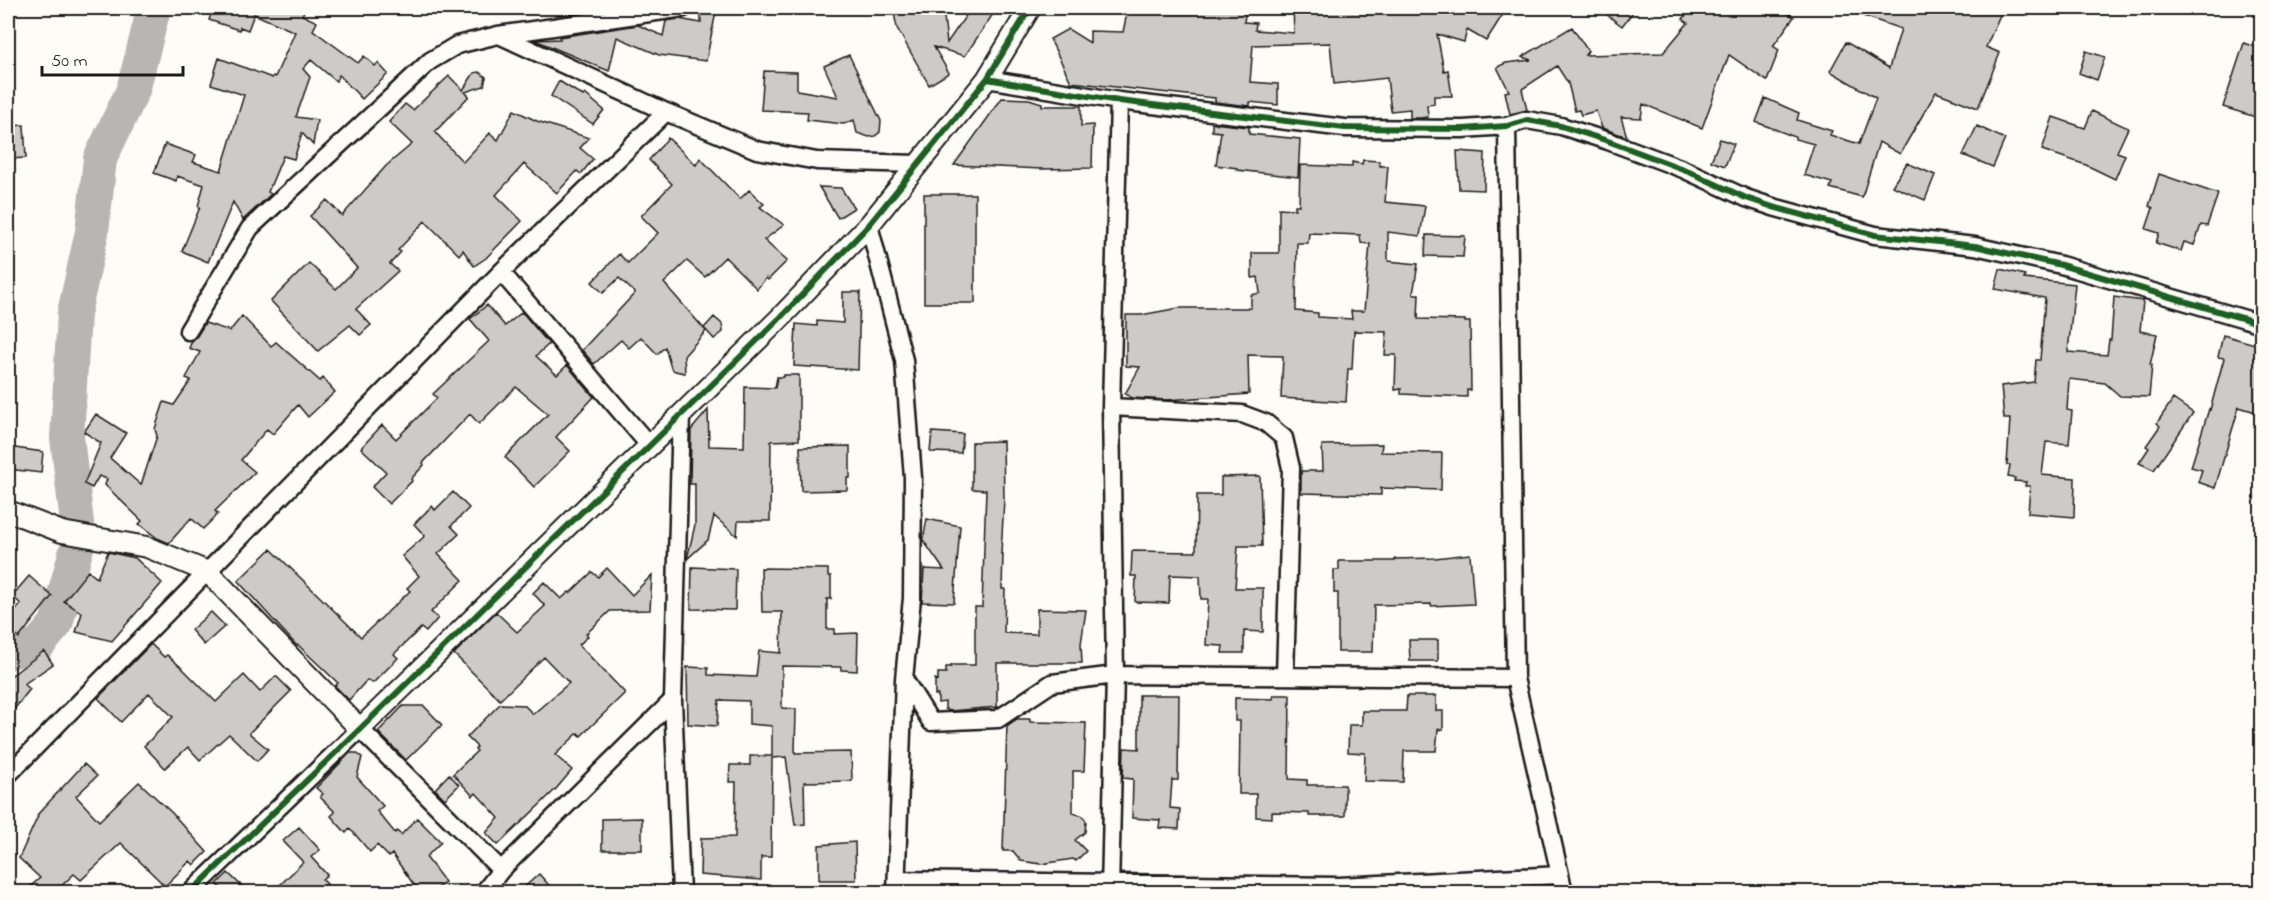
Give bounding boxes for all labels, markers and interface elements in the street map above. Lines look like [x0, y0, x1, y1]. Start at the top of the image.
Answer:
scale bar [42, 39, 183, 77]
text: 50 m [51, 49, 88, 75]

